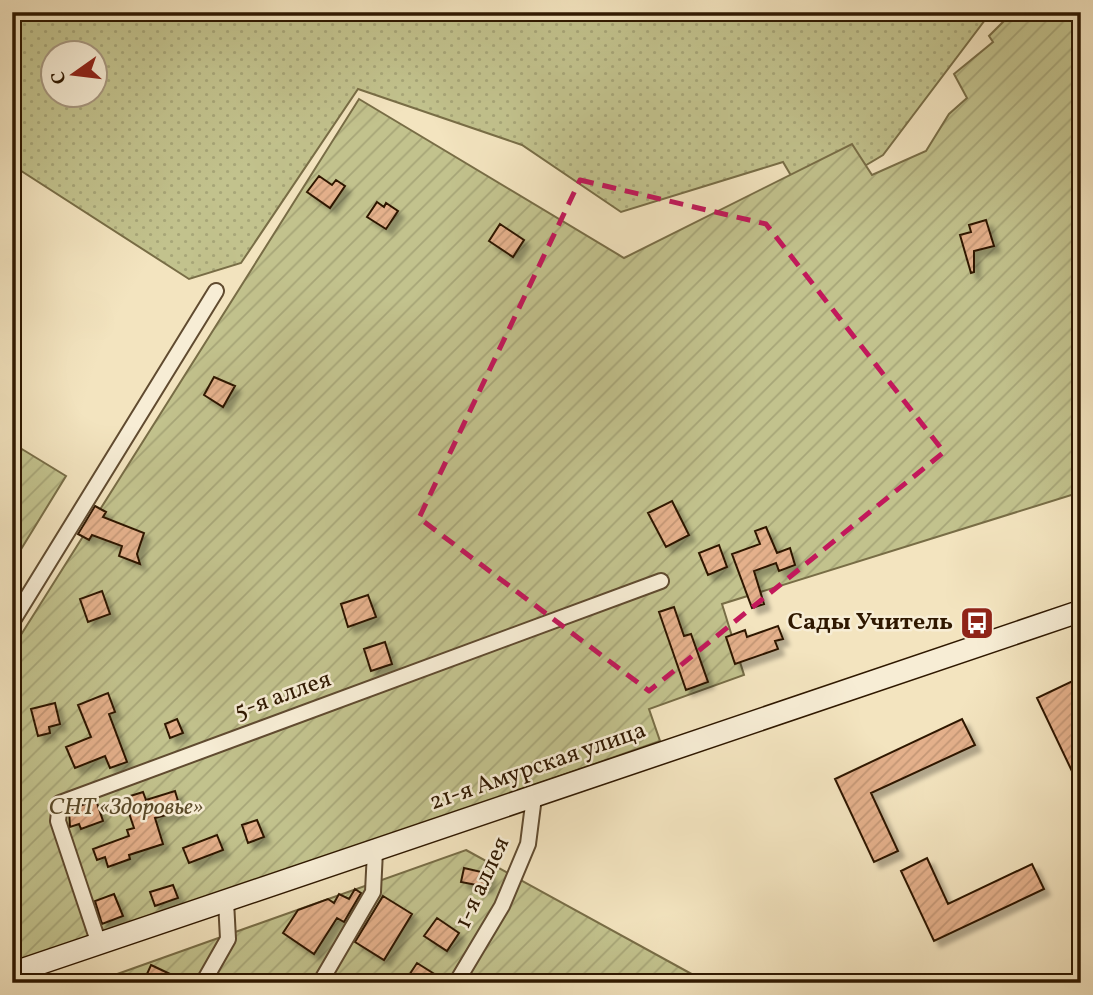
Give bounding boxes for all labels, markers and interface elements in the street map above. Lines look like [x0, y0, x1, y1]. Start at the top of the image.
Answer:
north arrow [38, 38, 108, 108]
text: С [45, 69, 74, 87]
bus stop icon: Сады Учитель [958, 604, 996, 642]
place label: Сады Учитель [788, 606, 953, 640]
street label: 5-я аллея [230, 663, 336, 729]
street label: 21-я Амурская улица [425, 714, 651, 820]
park label: СНТ «Здоровье» [49, 791, 203, 825]
street label: 1-я аллея [447, 831, 519, 935]

